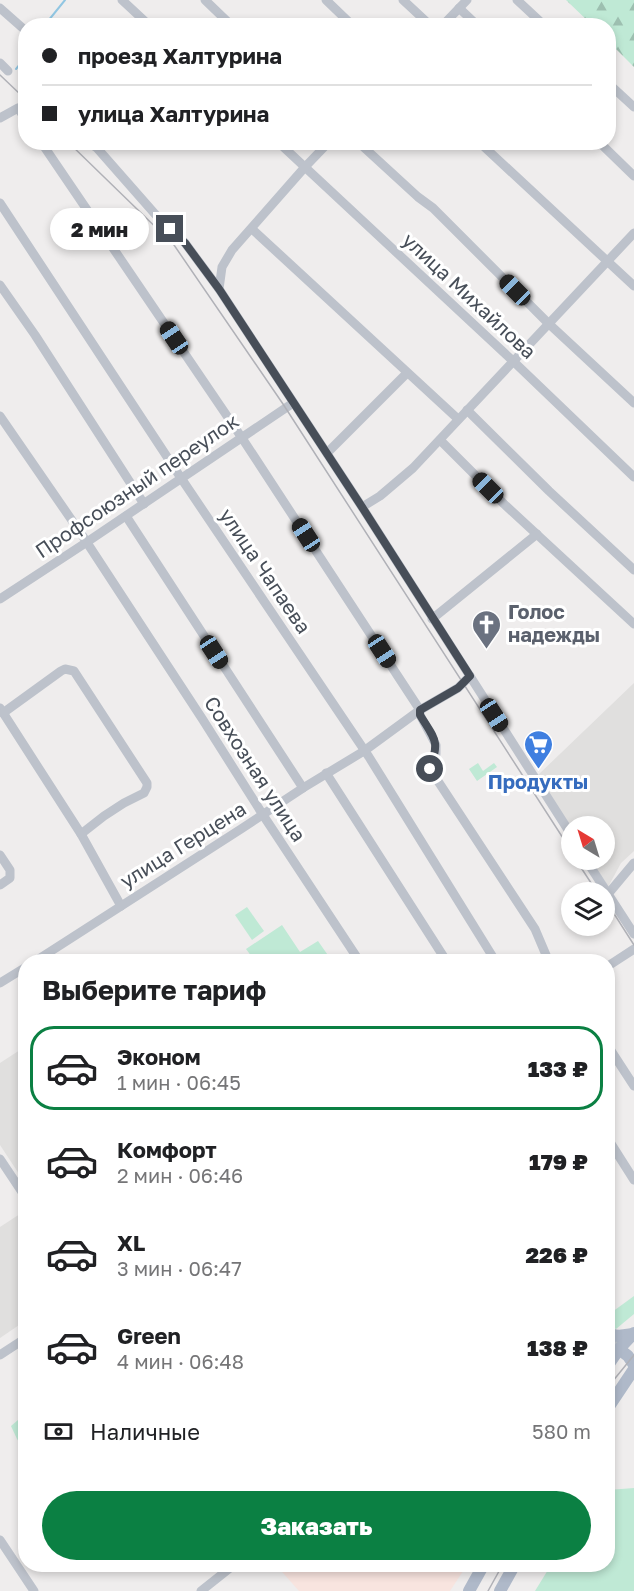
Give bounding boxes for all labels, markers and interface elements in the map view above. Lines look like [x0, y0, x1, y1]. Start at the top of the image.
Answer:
text: проезд Халтурина [78, 42, 282, 69]
text: улица Халтурина [78, 100, 269, 127]
callout: 2 мин [50, 208, 149, 250]
route end [156, 215, 183, 242]
text: 2 мин [71, 217, 128, 241]
street label: улица Михайлова [398, 227, 541, 363]
car [496, 271, 534, 309]
car [156, 318, 192, 358]
street label: Профсоюзный переулок [30, 408, 243, 562]
car [469, 469, 507, 507]
street label: улица Чапаева [215, 503, 317, 638]
car [289, 515, 323, 555]
place label: Голос надежды [508, 599, 600, 646]
church icon: Голос надежды [471, 608, 503, 650]
car [365, 631, 399, 671]
car [197, 632, 231, 672]
street label: Совхозная улица [200, 691, 312, 846]
car [477, 695, 511, 735]
supermarket icon: Продукты [522, 728, 554, 770]
route start [416, 755, 443, 782]
place label: Продукты [488, 769, 588, 793]
street label: улица Герцена [115, 796, 250, 892]
north arrow [561, 816, 615, 870]
map controls [561, 816, 615, 936]
button: layers [561, 882, 615, 936]
text: Выберите тариф [42, 974, 266, 1006]
icon: car [45, 1041, 99, 1095]
text: Эконом [117, 1043, 201, 1070]
text: 133 ₽ [528, 1055, 588, 1082]
text: 1 мин · 06:45 [117, 1070, 241, 1094]
icon: car [45, 1134, 99, 1188]
text: Комфорт [117, 1136, 217, 1163]
text: 179 ₽ [529, 1148, 588, 1175]
text: 2 мин · 06:46 [117, 1163, 243, 1187]
icon: car [45, 1227, 99, 1281]
text: XL [117, 1229, 145, 1256]
text: 226 ₽ [525, 1241, 588, 1268]
text: 3 мин · 06:47 [117, 1256, 242, 1280]
icon: car [45, 1320, 99, 1374]
text: Green [117, 1322, 181, 1349]
text: 138 ₽ [527, 1334, 588, 1361]
text: 4 мин · 06:48 [117, 1349, 244, 1373]
icon: cash [42, 1415, 75, 1448]
text: Наличные [90, 1418, 200, 1445]
text: 580 m [532, 1419, 591, 1443]
button: Заказать [42, 1491, 591, 1560]

